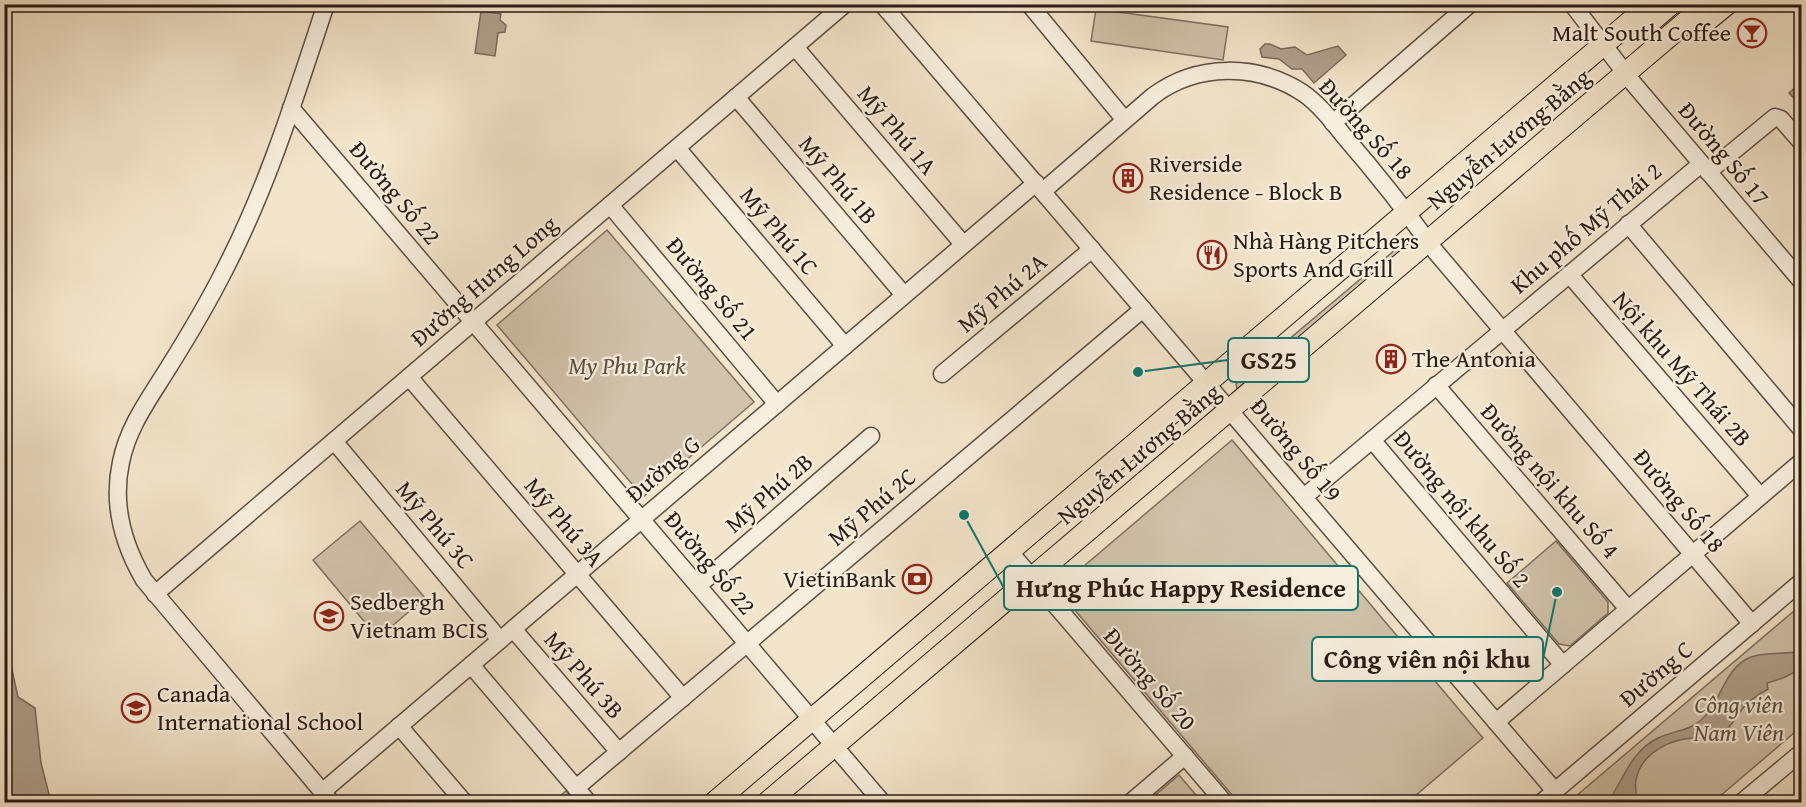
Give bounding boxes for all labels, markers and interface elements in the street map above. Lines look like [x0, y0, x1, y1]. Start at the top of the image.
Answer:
place label: Malt South Coffee [1552, 15, 1731, 50]
bar icon: Malt South Coffee [1736, 17, 1768, 49]
street label: Nguyễn Lương Bằng [1419, 60, 1598, 218]
street label: Đường Số 18 [1311, 70, 1422, 187]
street label: Mỹ Phú 1A [849, 77, 946, 183]
street label: Đường Số 17 [1670, 94, 1778, 213]
street label: Mỹ Phú 1B [791, 128, 886, 232]
street label: Đường Số 22 [341, 133, 449, 252]
place label: Riverside Residence - Block B [1149, 146, 1343, 209]
street label: Khu phố Mỹ Thái 2 [1502, 154, 1669, 302]
building icon: Riverside Residence - Block B [1112, 162, 1144, 194]
street label: Mỹ Phú 1C [732, 179, 827, 283]
street label: Đường Hưng Long [402, 207, 565, 355]
place label: Nhà Hàng Pitchers Sports And Grill [1233, 223, 1419, 286]
street label: Đường Số 21 [658, 229, 766, 348]
restaurant icon: Nhà Hàng Pitchers Sports And Grill [1196, 239, 1228, 271]
street label: Mỹ Phú 2A [949, 244, 1055, 341]
street label: Nội khu Mỹ Thái 2B [1605, 283, 1760, 454]
callout: GS25 [1228, 338, 1309, 382]
text: GS25 [1241, 340, 1297, 379]
place label: The Antonia [1412, 341, 1536, 376]
building icon: The Antonia [1375, 343, 1407, 375]
park label: My Phu Park [568, 348, 686, 383]
street label: Nguyễn Lương Bằng [1049, 375, 1228, 533]
street label: Đường Số 19 [1242, 390, 1350, 509]
street label: Đường nội khu Số 4 [1473, 395, 1628, 566]
street label: Đường nội khu Số 2 [1386, 422, 1539, 595]
street label: Đường G [618, 427, 708, 510]
street label: Đường Số 18 [1625, 441, 1733, 560]
street label: Mỹ Phú 2B [717, 444, 820, 541]
street label: Mỹ Phú 2C [820, 459, 924, 554]
street label: Mỹ Phú 3A [516, 469, 613, 575]
street label: Mỹ Phú 3C [388, 473, 483, 577]
street label: Đường Số 22 [656, 503, 764, 622]
place label: VietinBank [783, 561, 897, 596]
bank icon: VietinBank [901, 563, 933, 595]
callout: Hưng Phúc Happy Residence [1004, 566, 1358, 610]
text: Hưng Phúc Happy Residence [1016, 568, 1346, 607]
place label: Sedbergh Vietnam BCIS [350, 584, 488, 647]
school or university icon: Sedbergh Vietnam BCIS [313, 600, 345, 632]
street label: Đường Số 20 [1096, 620, 1205, 738]
street label: Mỹ Phú 3B [536, 623, 633, 726]
street label: Đường C [1611, 632, 1700, 715]
callout: Công viên nội khu [1312, 637, 1543, 681]
text: Công viên nội khu [1324, 639, 1530, 678]
place label: Canada International School [157, 676, 364, 739]
park label: Công viên Nam Viên [1693, 687, 1784, 750]
school or university icon: Canada International School [120, 692, 152, 724]

